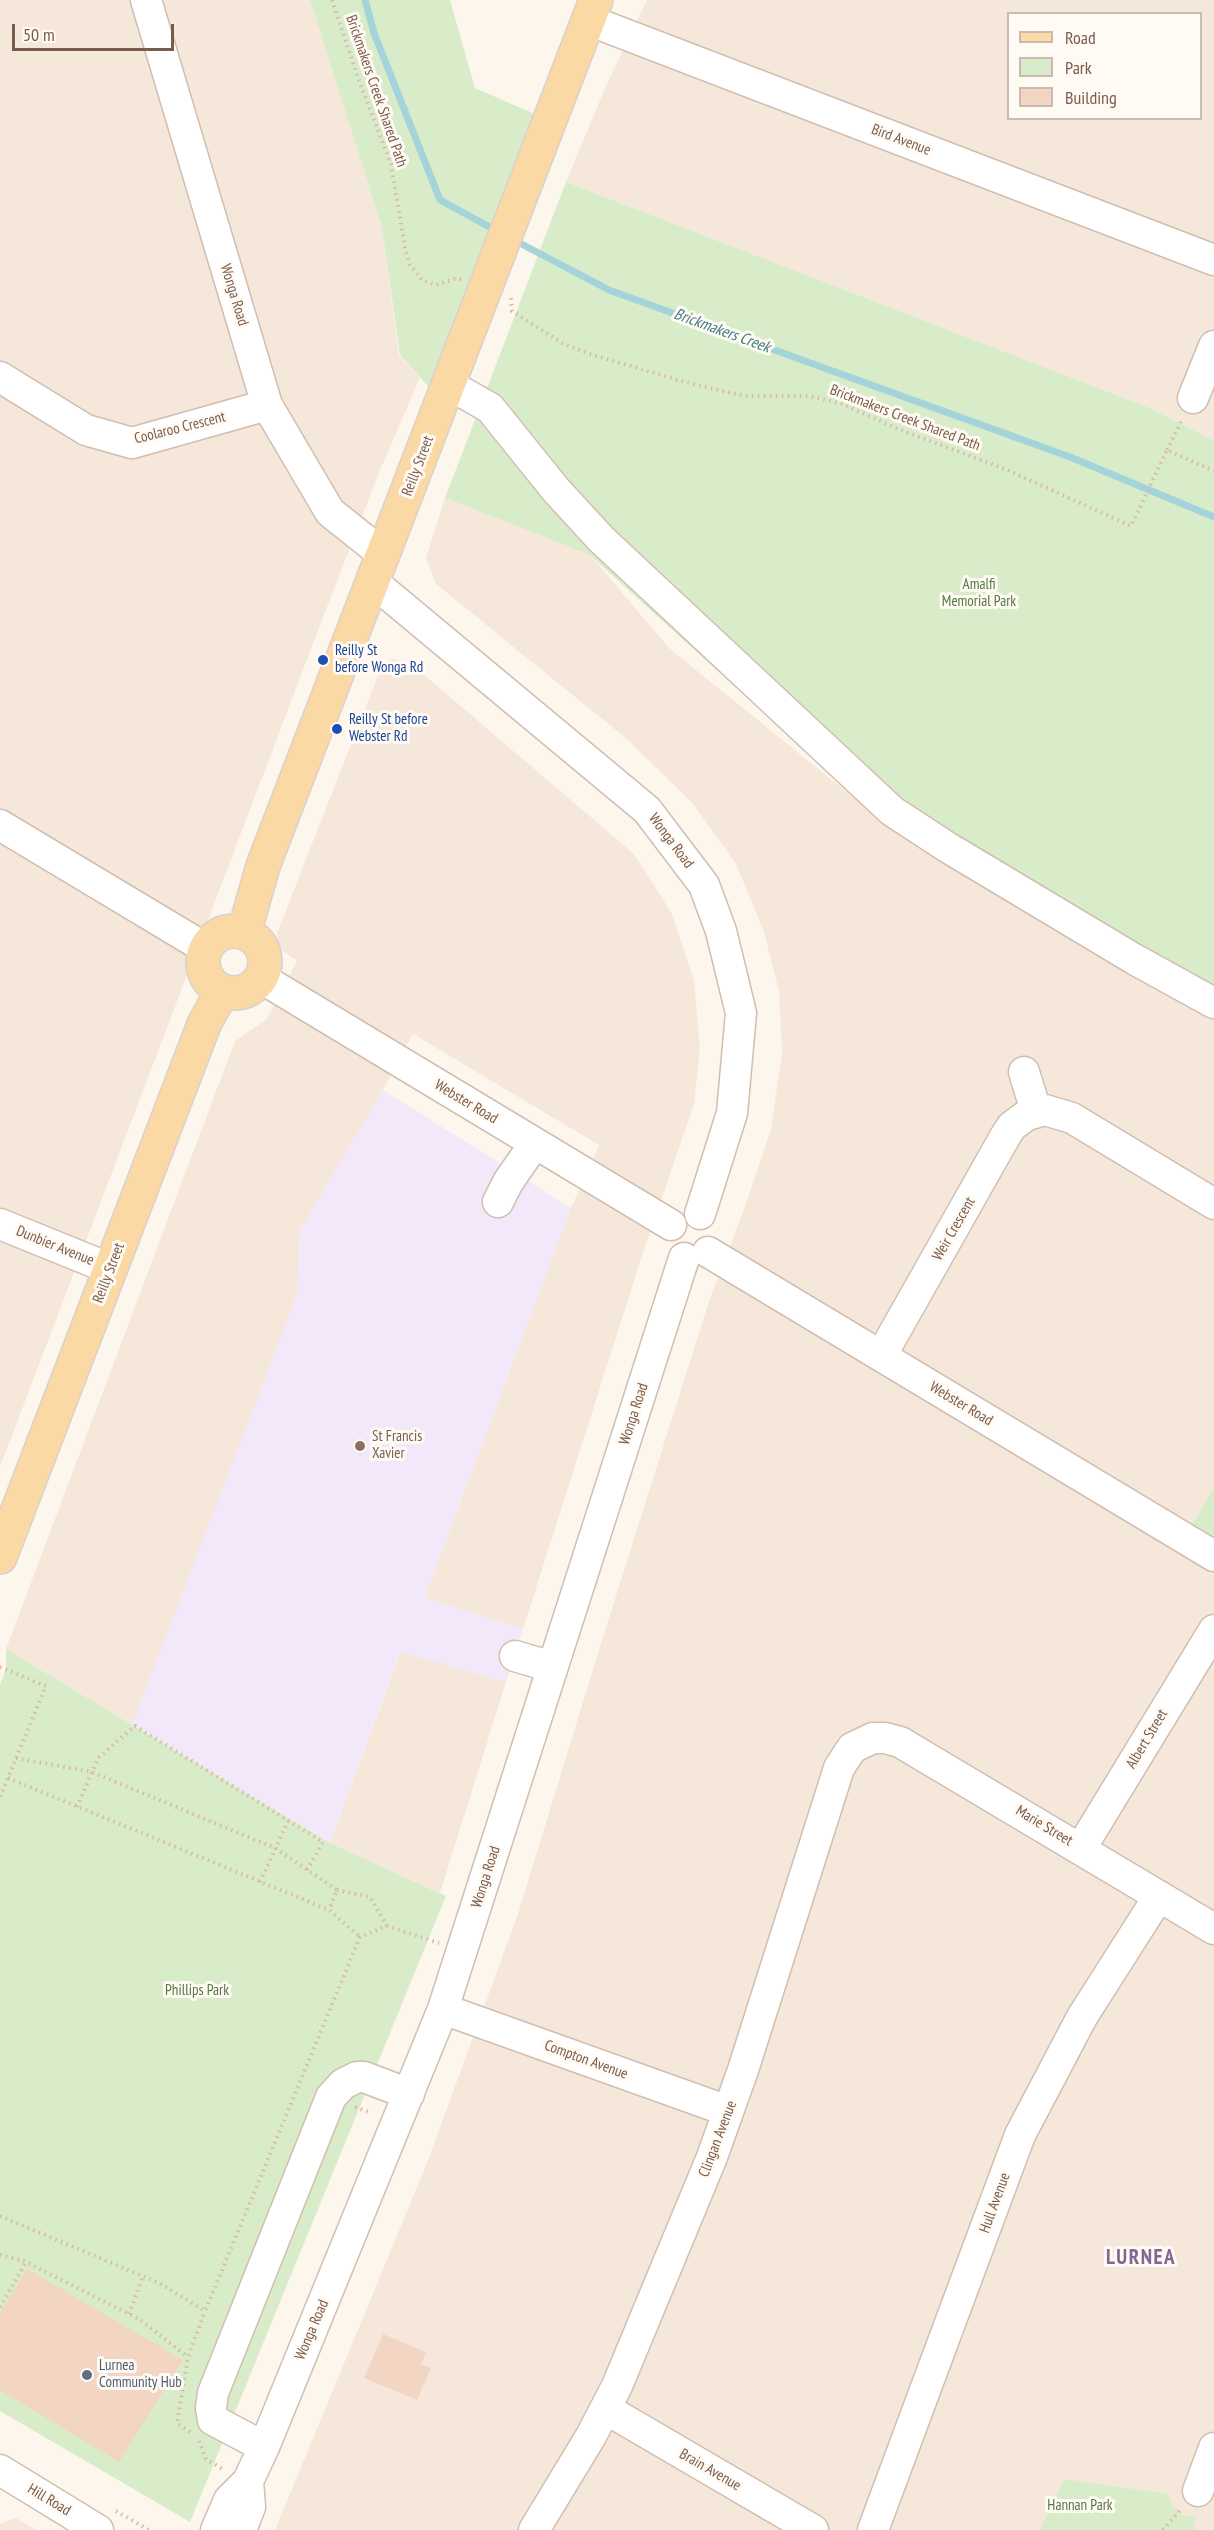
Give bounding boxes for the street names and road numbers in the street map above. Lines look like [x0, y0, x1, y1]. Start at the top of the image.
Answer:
street label: Brickmakers Creek Shared Path [341, 13, 411, 169]
street label: Bird Avenue [869, 120, 933, 160]
street label: Wonga Road [216, 262, 252, 328]
street label: Brickmakers Creek Shared Path [827, 381, 983, 455]
street label: Coolaroo Crescent [133, 408, 227, 448]
street label: Reilly Street [398, 433, 438, 499]
street label: Wonga Road [645, 810, 697, 872]
street label: Webster Road [431, 1076, 501, 1128]
street label: Weir Crescent [929, 1194, 979, 1264]
street label: Dunbier Avenue [14, 1222, 96, 1270]
street label: Reilly Street [89, 1240, 129, 1306]
street label: Webster Road [926, 1378, 996, 1430]
street label: Wonga Road [616, 1381, 652, 1447]
street label: Albert Street [1122, 1706, 1172, 1772]
street label: Marie Street [1012, 1802, 1076, 1850]
street label: Wonga Road [468, 1844, 504, 1910]
street label: Compton Avenue [542, 2037, 630, 2083]
street label: Clingan Avenue [695, 2098, 741, 2180]
street label: Hull Avenue [976, 2170, 1014, 2236]
street label: Wonga Road [291, 2297, 333, 2363]
street label: Brain Avenue [676, 2445, 744, 2495]
street label: Hill Road [24, 2480, 74, 2520]

